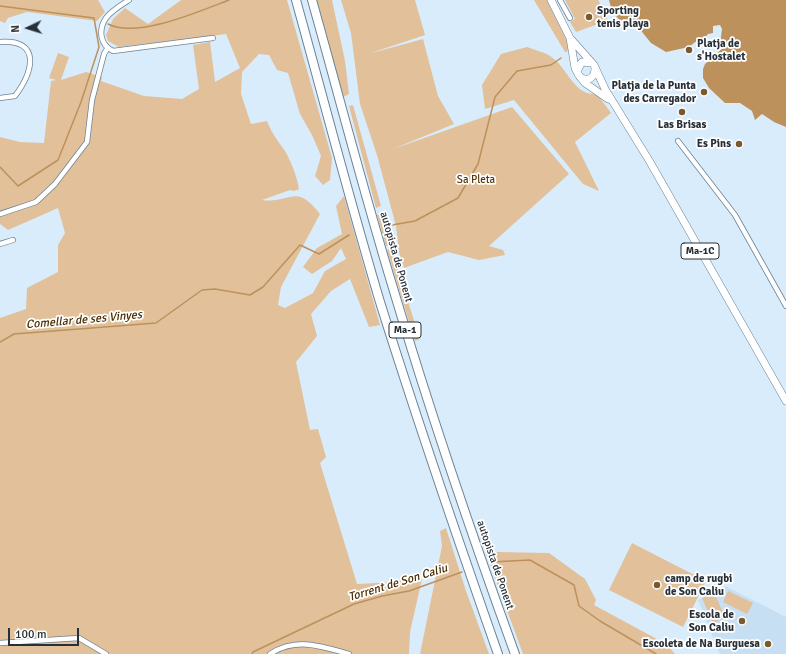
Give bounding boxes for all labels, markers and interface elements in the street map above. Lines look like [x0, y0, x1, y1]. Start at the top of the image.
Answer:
place label: Sporting tenis playa [597, 4, 649, 30]
north arrow [8, 8, 48, 48]
marker: Sporting tenis playa [584, 12, 594, 22]
text: N [9, 25, 22, 33]
place label: Platja de s'Hostalet [697, 37, 745, 63]
marker: Platja de s'Hostalet [684, 45, 694, 55]
place label: Platja de la Punta des Carregador [611, 79, 696, 105]
marker: Platja de la Punta des Carregador [699, 87, 709, 97]
marker: Las Brisas [677, 107, 687, 117]
place label: Las Brisas [658, 118, 706, 132]
place label: Es Pins [697, 137, 731, 151]
marker: Es Pins [734, 139, 744, 149]
park label: Sa Pleta [457, 173, 495, 187]
street label: autopista de Ponent [377, 210, 415, 304]
road number: Ma-1C [681, 243, 719, 259]
water label: Comellar de ses Vinyes [25, 308, 143, 332]
road number: Ma-1 [389, 322, 421, 338]
street label: autopista de Ponent [474, 519, 516, 611]
water label: Torrent de Son Caliu [347, 561, 449, 605]
place label: camp de rugbi de Son Caliu [665, 572, 732, 598]
marker: camp de rugbi de Son Caliu [652, 580, 662, 590]
place label: Escola de Son Caliu [689, 608, 734, 634]
marker: Escola de Son Caliu [737, 616, 747, 626]
scale bar [10, 620, 81, 646]
text: 100 m [15, 627, 47, 642]
place label: Escoleta de Na Burguesa [643, 637, 760, 651]
marker: Escoleta de Na Burguesa [763, 639, 773, 649]

